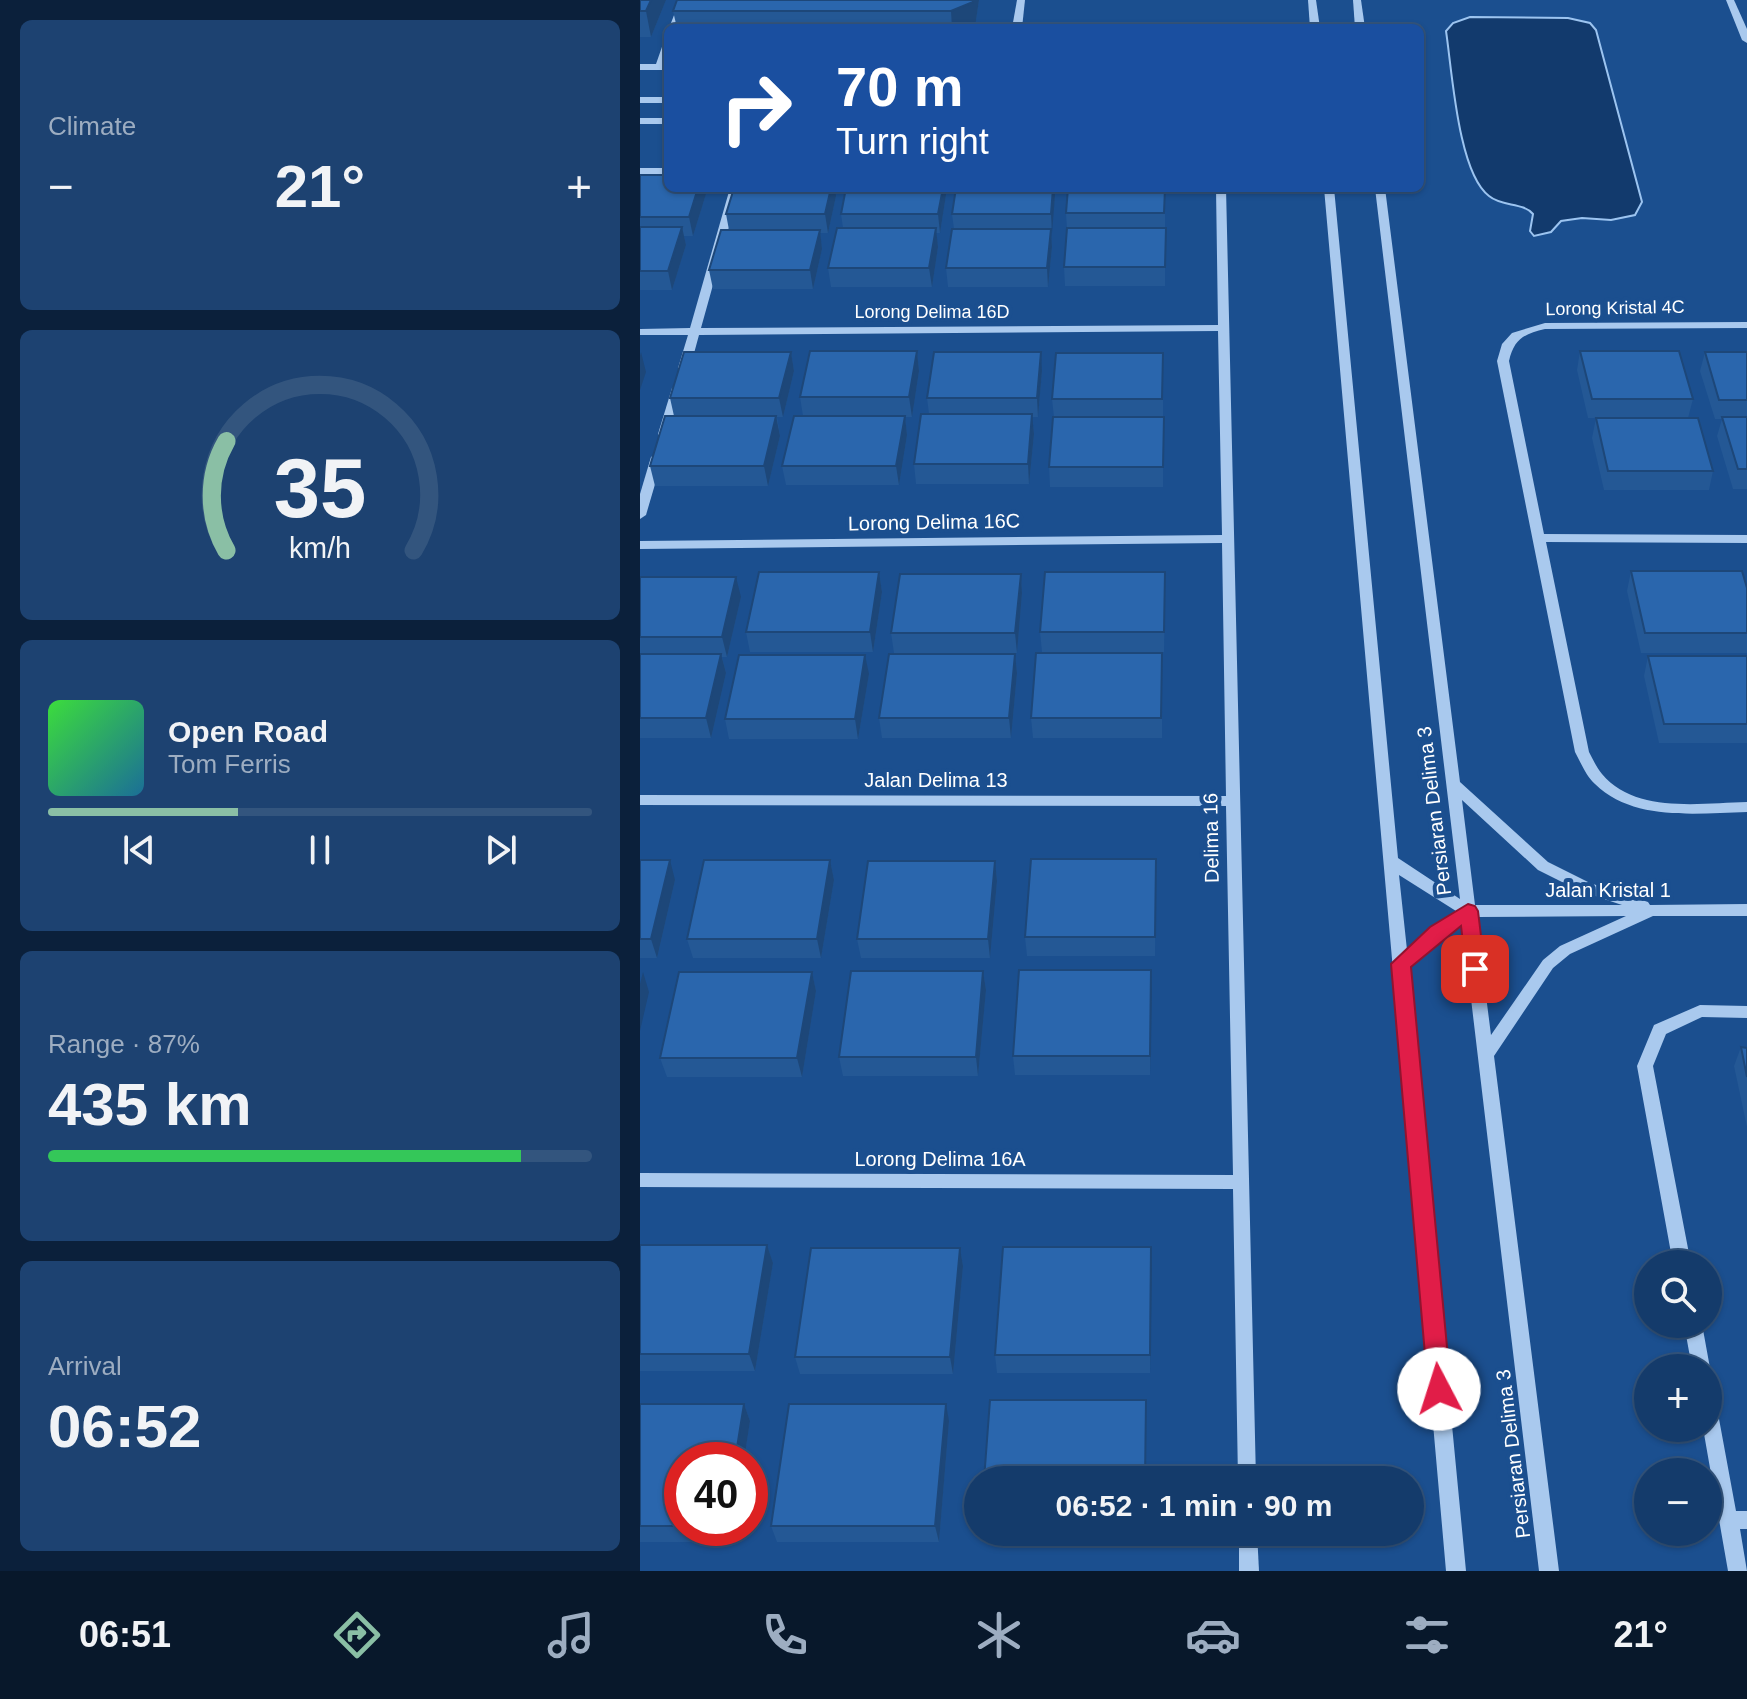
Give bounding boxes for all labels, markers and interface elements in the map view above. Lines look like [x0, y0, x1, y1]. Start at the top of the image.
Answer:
text: 70 m [836, 55, 964, 118]
icon: right [704, 56, 808, 160]
text: Climate [48, 111, 136, 141]
text: Turn right [836, 121, 989, 162]
text: 21° [275, 153, 365, 220]
text: − [48, 162, 74, 211]
text: + [566, 162, 592, 211]
street label: Lorong Kristal 4C [1545, 297, 1685, 319]
street label: Lorong Delima 16D [854, 302, 1010, 322]
text: 35 [274, 442, 366, 535]
street label: Lorong Delima 16C [848, 509, 1020, 535]
text: km/h [289, 532, 351, 564]
text: Open Road [168, 715, 328, 748]
street label: Persiaran Delima 3 [1413, 725, 1455, 897]
text: Tom Ferris [168, 749, 291, 779]
street label: Jalan Delima 13 [864, 769, 1008, 791]
street label: Delima 16 [1199, 793, 1223, 883]
icon: previous [117, 828, 161, 872]
icon: pause [298, 828, 342, 872]
icon: next [479, 828, 523, 872]
street label: Jalan Kristal 1 [1545, 879, 1671, 901]
pin [1441, 935, 1509, 1003]
icon: arrive [1453, 947, 1497, 991]
text: Range · 87% [48, 1029, 200, 1059]
text: 435 km [48, 1071, 252, 1138]
street label: Lorong Delima 16A [854, 1148, 1026, 1170]
map controls [1634, 1250, 1722, 1546]
button: search [1634, 1250, 1722, 1338]
position arrow [1397, 1347, 1481, 1431]
text: Arrival [48, 1351, 122, 1381]
button: + [1634, 1354, 1722, 1442]
street label: Persiaran Delima 3 [1492, 1368, 1534, 1540]
text: 06:52 [48, 1393, 201, 1460]
speed limit sign: 40 [664, 1442, 768, 1546]
button: − [1634, 1458, 1722, 1546]
text: 06:52 · 1 min · 90 m [1056, 1489, 1332, 1522]
icon: directions [329, 1607, 385, 1663]
icon: music [543, 1607, 599, 1663]
icon: phone [757, 1607, 813, 1663]
icon: climate [971, 1607, 1027, 1663]
icon: car [1185, 1607, 1241, 1663]
icon: filters [1399, 1607, 1455, 1663]
text: 06:51 [79, 1614, 171, 1655]
text: 21° [1613, 1614, 1668, 1655]

